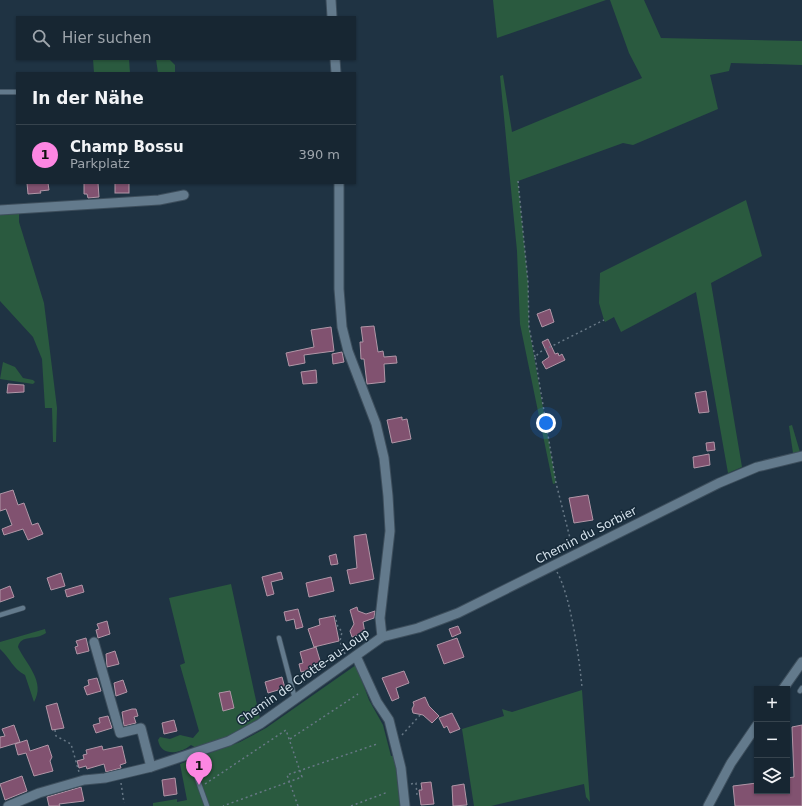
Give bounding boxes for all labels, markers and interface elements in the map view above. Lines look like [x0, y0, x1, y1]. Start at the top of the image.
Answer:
search box [16, 16, 356, 60]
icon: search [30, 27, 52, 49]
text: Hier suchen [62, 29, 151, 47]
text: In der Nähe [32, 88, 144, 108]
text: Champ Bossu [70, 138, 184, 156]
text: 1 [40, 147, 50, 162]
text: 390 m [298, 147, 340, 162]
text: Parkplatz [70, 156, 130, 171]
your location [536, 413, 556, 433]
street label: Chemin du Sorbier [533, 503, 639, 567]
street label: Chemin de Crotte-au-Loup [234, 626, 372, 728]
map controls [754, 686, 790, 794]
button: + [754, 686, 790, 722]
button: − [754, 722, 790, 758]
pin: 1 [186, 752, 212, 785]
button: layers [754, 758, 790, 794]

